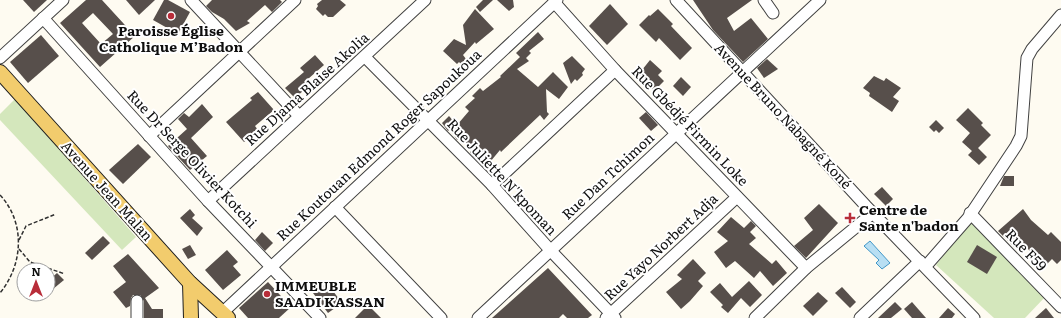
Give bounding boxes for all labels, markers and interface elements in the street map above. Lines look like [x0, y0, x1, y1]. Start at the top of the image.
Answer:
marker: Paroisse Église Catholique M’Badon [166, 11, 176, 21]
place label: Paroisse Église Catholique M’Badon [99, 20, 243, 56]
street label: Rue Djama Blaise Akolia [240, 27, 373, 149]
street label: Avenue Bruno Nabagné Koné [711, 38, 857, 193]
street label: Rue Koutouan Edmond Roger Sapoukoua [272, 43, 485, 245]
street label: Rue Gbédjé Firmin Loke [628, 61, 753, 190]
street label: Rue Dr Serge Olivier Kotchi [123, 85, 262, 232]
street label: Rue Juliette N'kpoman [443, 114, 562, 239]
street label: Rue Dan Tchimon [557, 127, 658, 223]
street label: Avenue Jean Malan [57, 136, 158, 245]
street label: Rue Yayo Norbert Adja [599, 188, 722, 304]
place label: Centre de Sante n'badon [859, 199, 959, 235]
marker: Centre de Sante n'badon [844, 212, 856, 224]
street label: Rue F59 [1002, 224, 1052, 275]
north arrow [16, 262, 56, 302]
text: N [31, 263, 41, 279]
place label: IMMEUBLE SAADI KASSAN [275, 275, 385, 311]
marker: IMMEUBLE SAADI KASSAN [262, 289, 272, 299]

